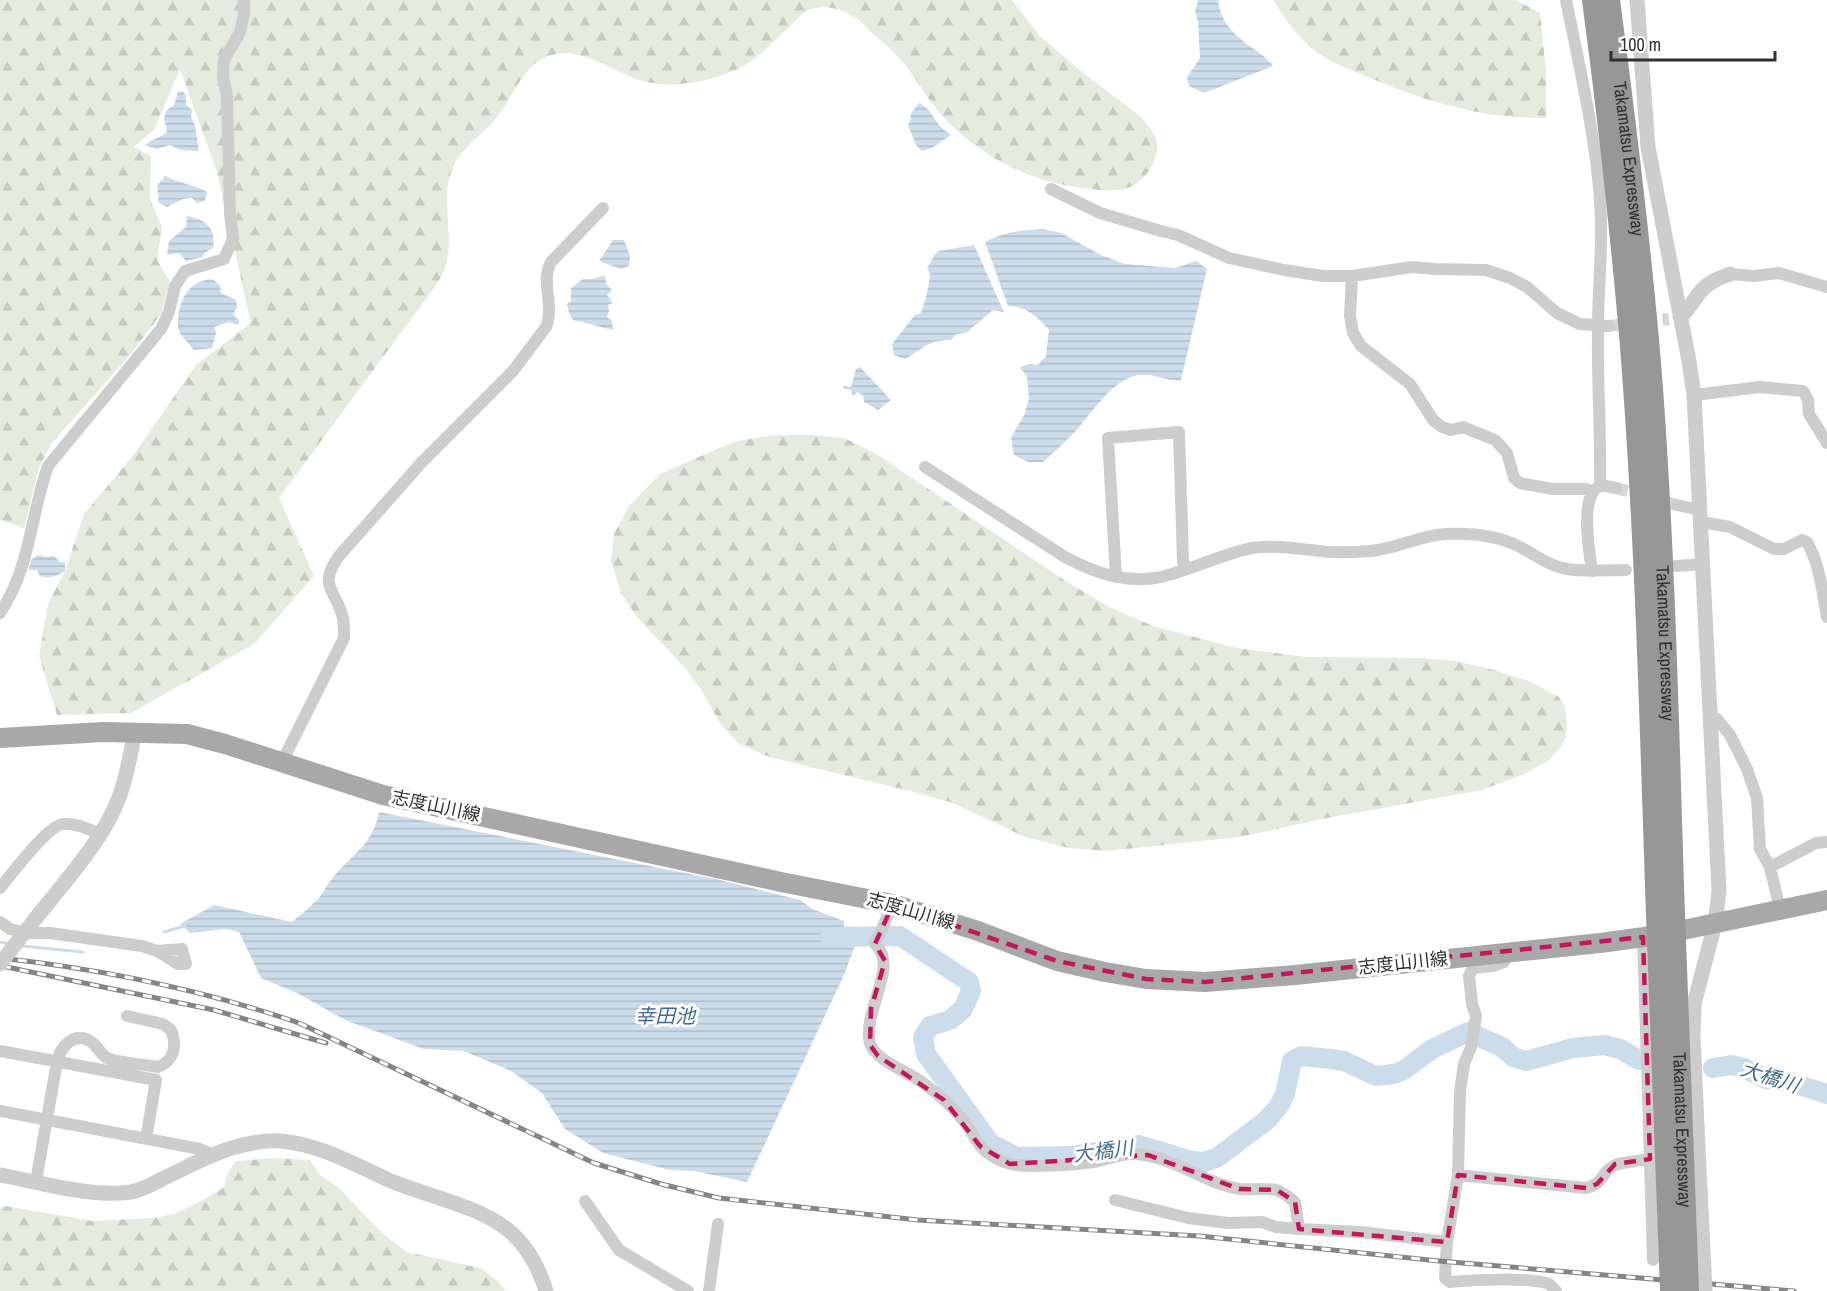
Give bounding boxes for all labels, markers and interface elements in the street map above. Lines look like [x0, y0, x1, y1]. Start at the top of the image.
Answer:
scale bar [1611, 24, 1774, 62]
text: 100 m [1620, 32, 1661, 57]
street label: Takamatsu Expressway [1608, 80, 1651, 238]
street label: Takamatsu Expressway [1650, 565, 1681, 722]
street label: 志度山川線 [389, 784, 483, 827]
street label: 志度山川線 [864, 886, 958, 935]
street label: 志度山川線 [1357, 945, 1449, 980]
water label: 幸田池 [635, 1002, 697, 1029]
street label: Takamatsu Expressway [1667, 1052, 1698, 1209]
water label: 大橋川 [1737, 1054, 1805, 1099]
water label: 大橋川 [1072, 1133, 1136, 1168]

